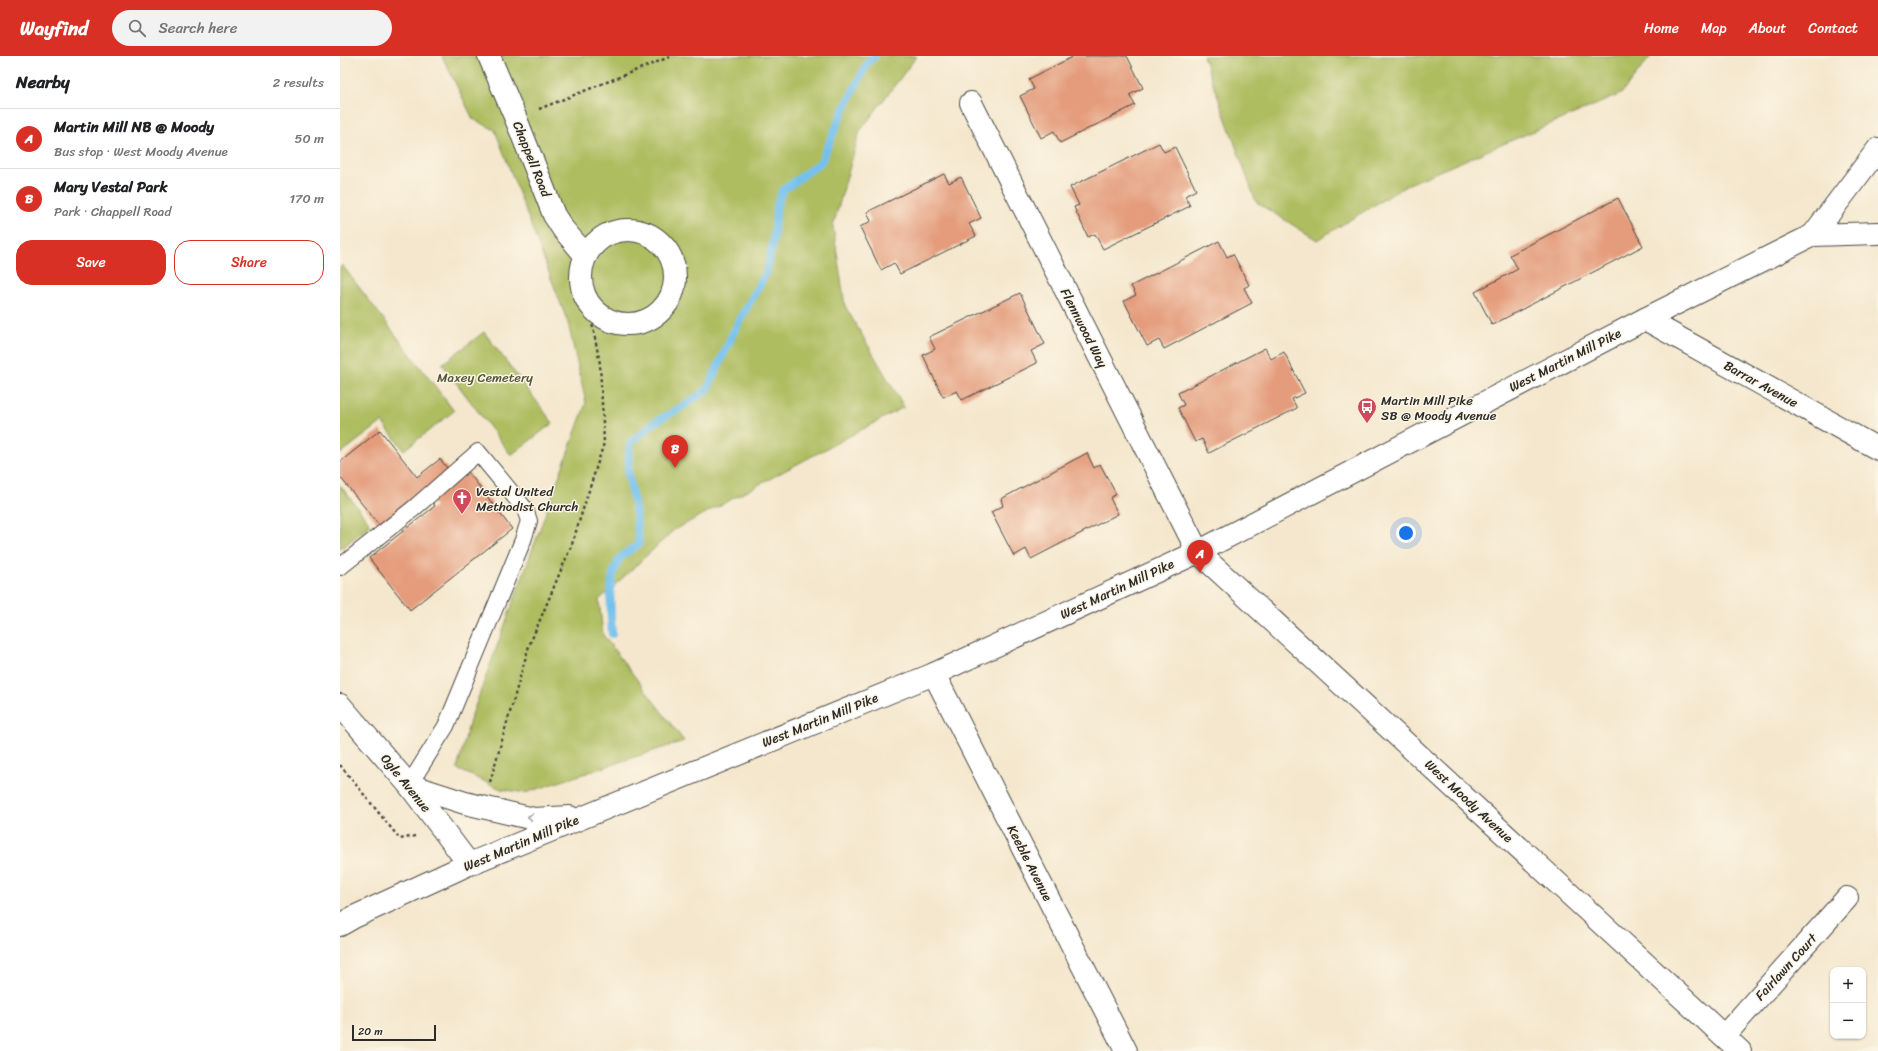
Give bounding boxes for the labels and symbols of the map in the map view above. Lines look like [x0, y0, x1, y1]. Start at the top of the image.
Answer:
street label: Chappell Road [506, 117, 558, 202]
street label: Flennwood Way [1054, 284, 1114, 372]
street label: West Martin Mill Pike [1505, 322, 1625, 398]
street label: Barrar Avenue [1720, 354, 1803, 414]
park label: Maxey Cemetery [437, 366, 533, 389]
place label: Martin Mill Pike SB @ Moody Avenue [1381, 389, 1497, 427]
bus stop icon: Martin Mill Pike SB @ Moody Avenue [1356, 396, 1378, 424]
pin: B [662, 435, 688, 468]
place label: Vestal United Methodist Church [476, 480, 579, 518]
church icon: Vestal United Methodist Church [451, 487, 473, 515]
your location [1396, 523, 1416, 543]
pin: A [1187, 540, 1213, 573]
street label: West Martin Mill Pike [1056, 552, 1178, 626]
street label: West Martin Mill Pike [758, 686, 882, 754]
street label: Ogle Avenue [375, 748, 437, 818]
street label: West Moody Avenue [1419, 754, 1519, 848]
street label: West Martin Mill Pike [460, 808, 582, 878]
one-way arrow [527, 813, 533, 822]
street label: Keeble Avenue [1001, 821, 1059, 905]
street label: Fairlawn Court [1749, 927, 1823, 1006]
scale bar [352, 1023, 436, 1042]

